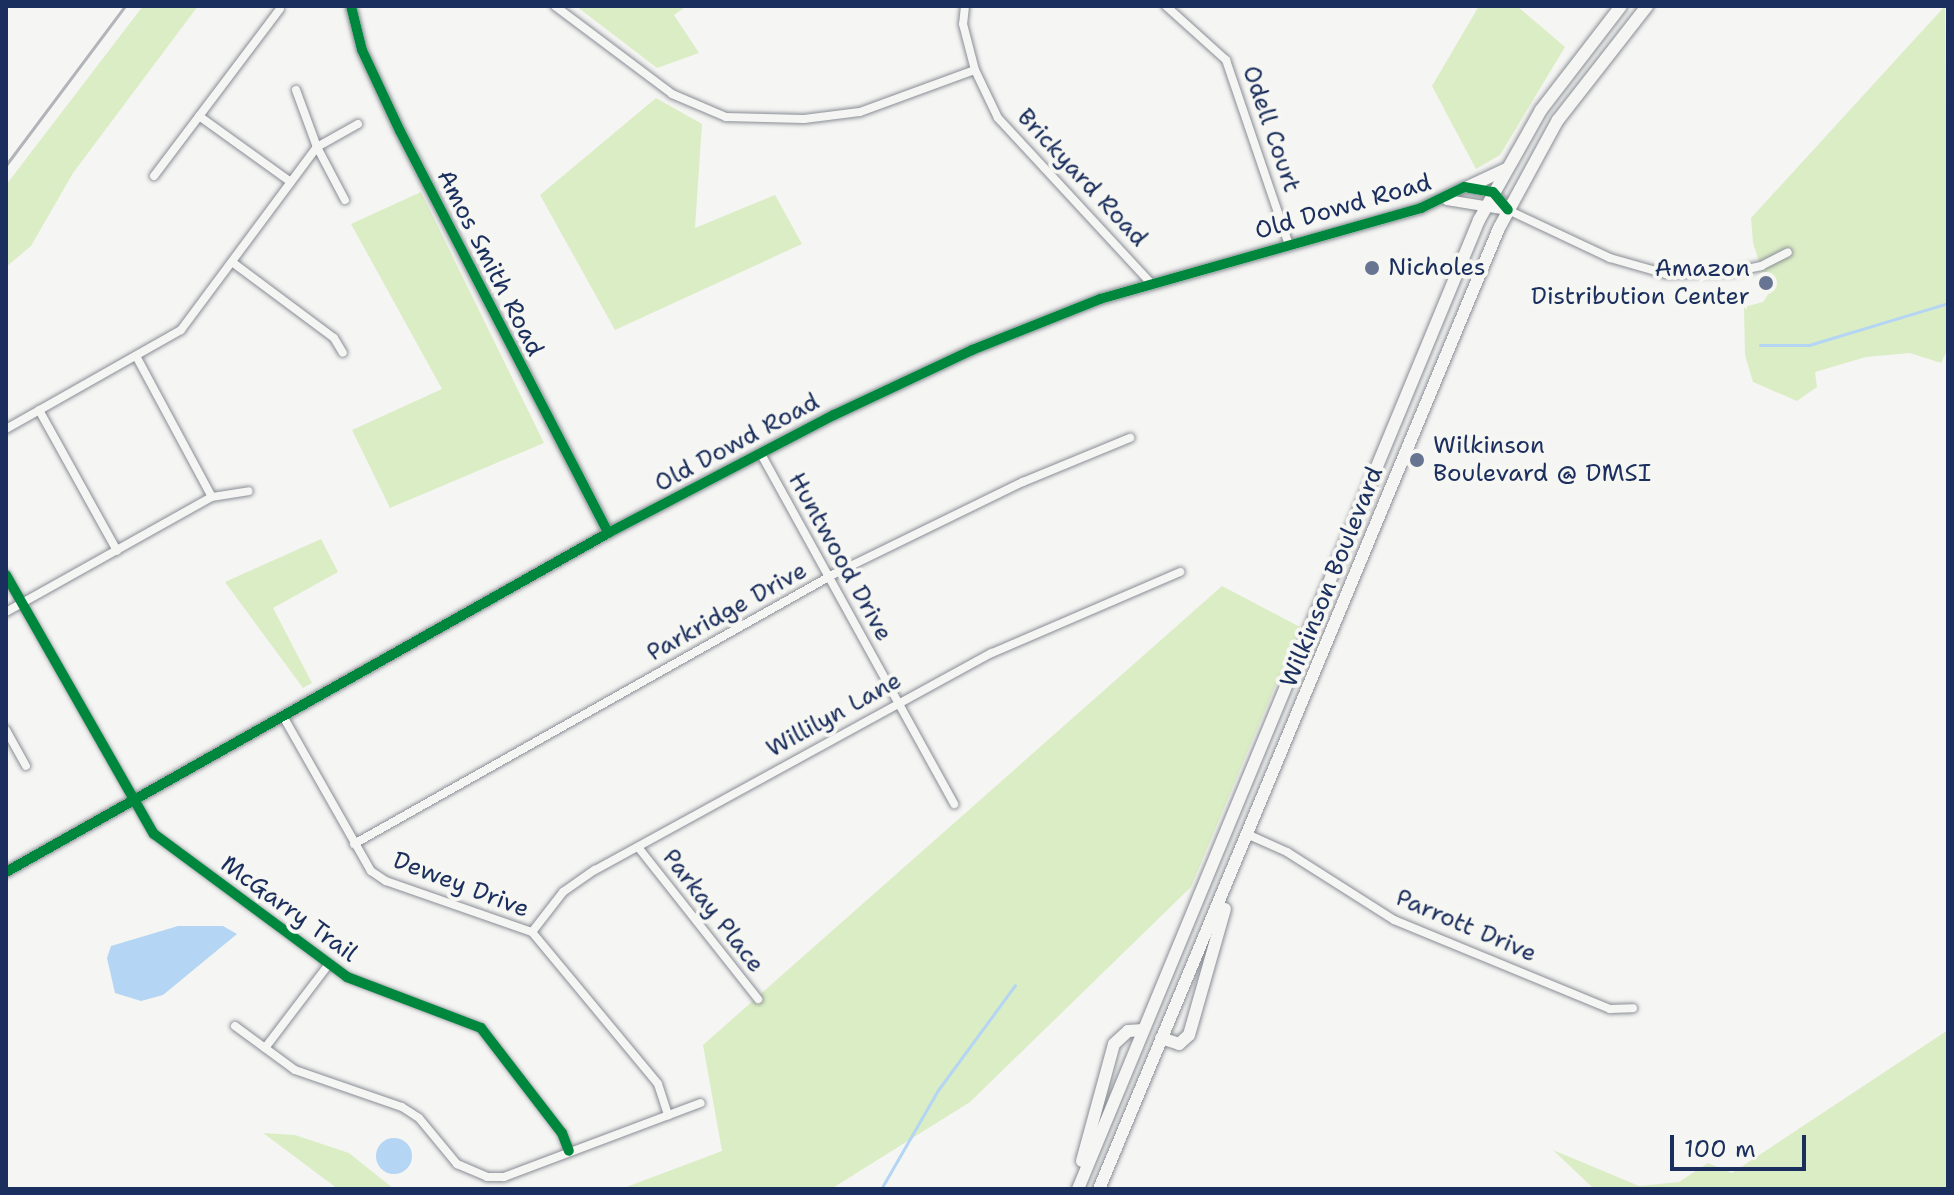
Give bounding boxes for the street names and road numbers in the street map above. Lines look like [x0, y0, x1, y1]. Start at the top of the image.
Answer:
street label: Odell Court [1236, 62, 1306, 196]
street label: Brickyard Road [1011, 103, 1153, 253]
street label: Amos Smith Road [430, 165, 550, 361]
street label: Old Dowd Road [1251, 168, 1435, 246]
street label: Old Dowd Road [650, 388, 824, 498]
street label: Wilkinson Boulevard [1275, 463, 1389, 691]
street label: Huntwood Drive [782, 468, 898, 646]
street label: Parkridge Drive [642, 556, 812, 668]
street label: Willilyn Lane [762, 666, 906, 764]
street label: Parkay Place [656, 844, 770, 978]
street label: Dewey Drive [389, 846, 533, 924]
street label: McGarry Trail [215, 850, 363, 968]
street label: Parrott Drive [1391, 883, 1541, 969]

